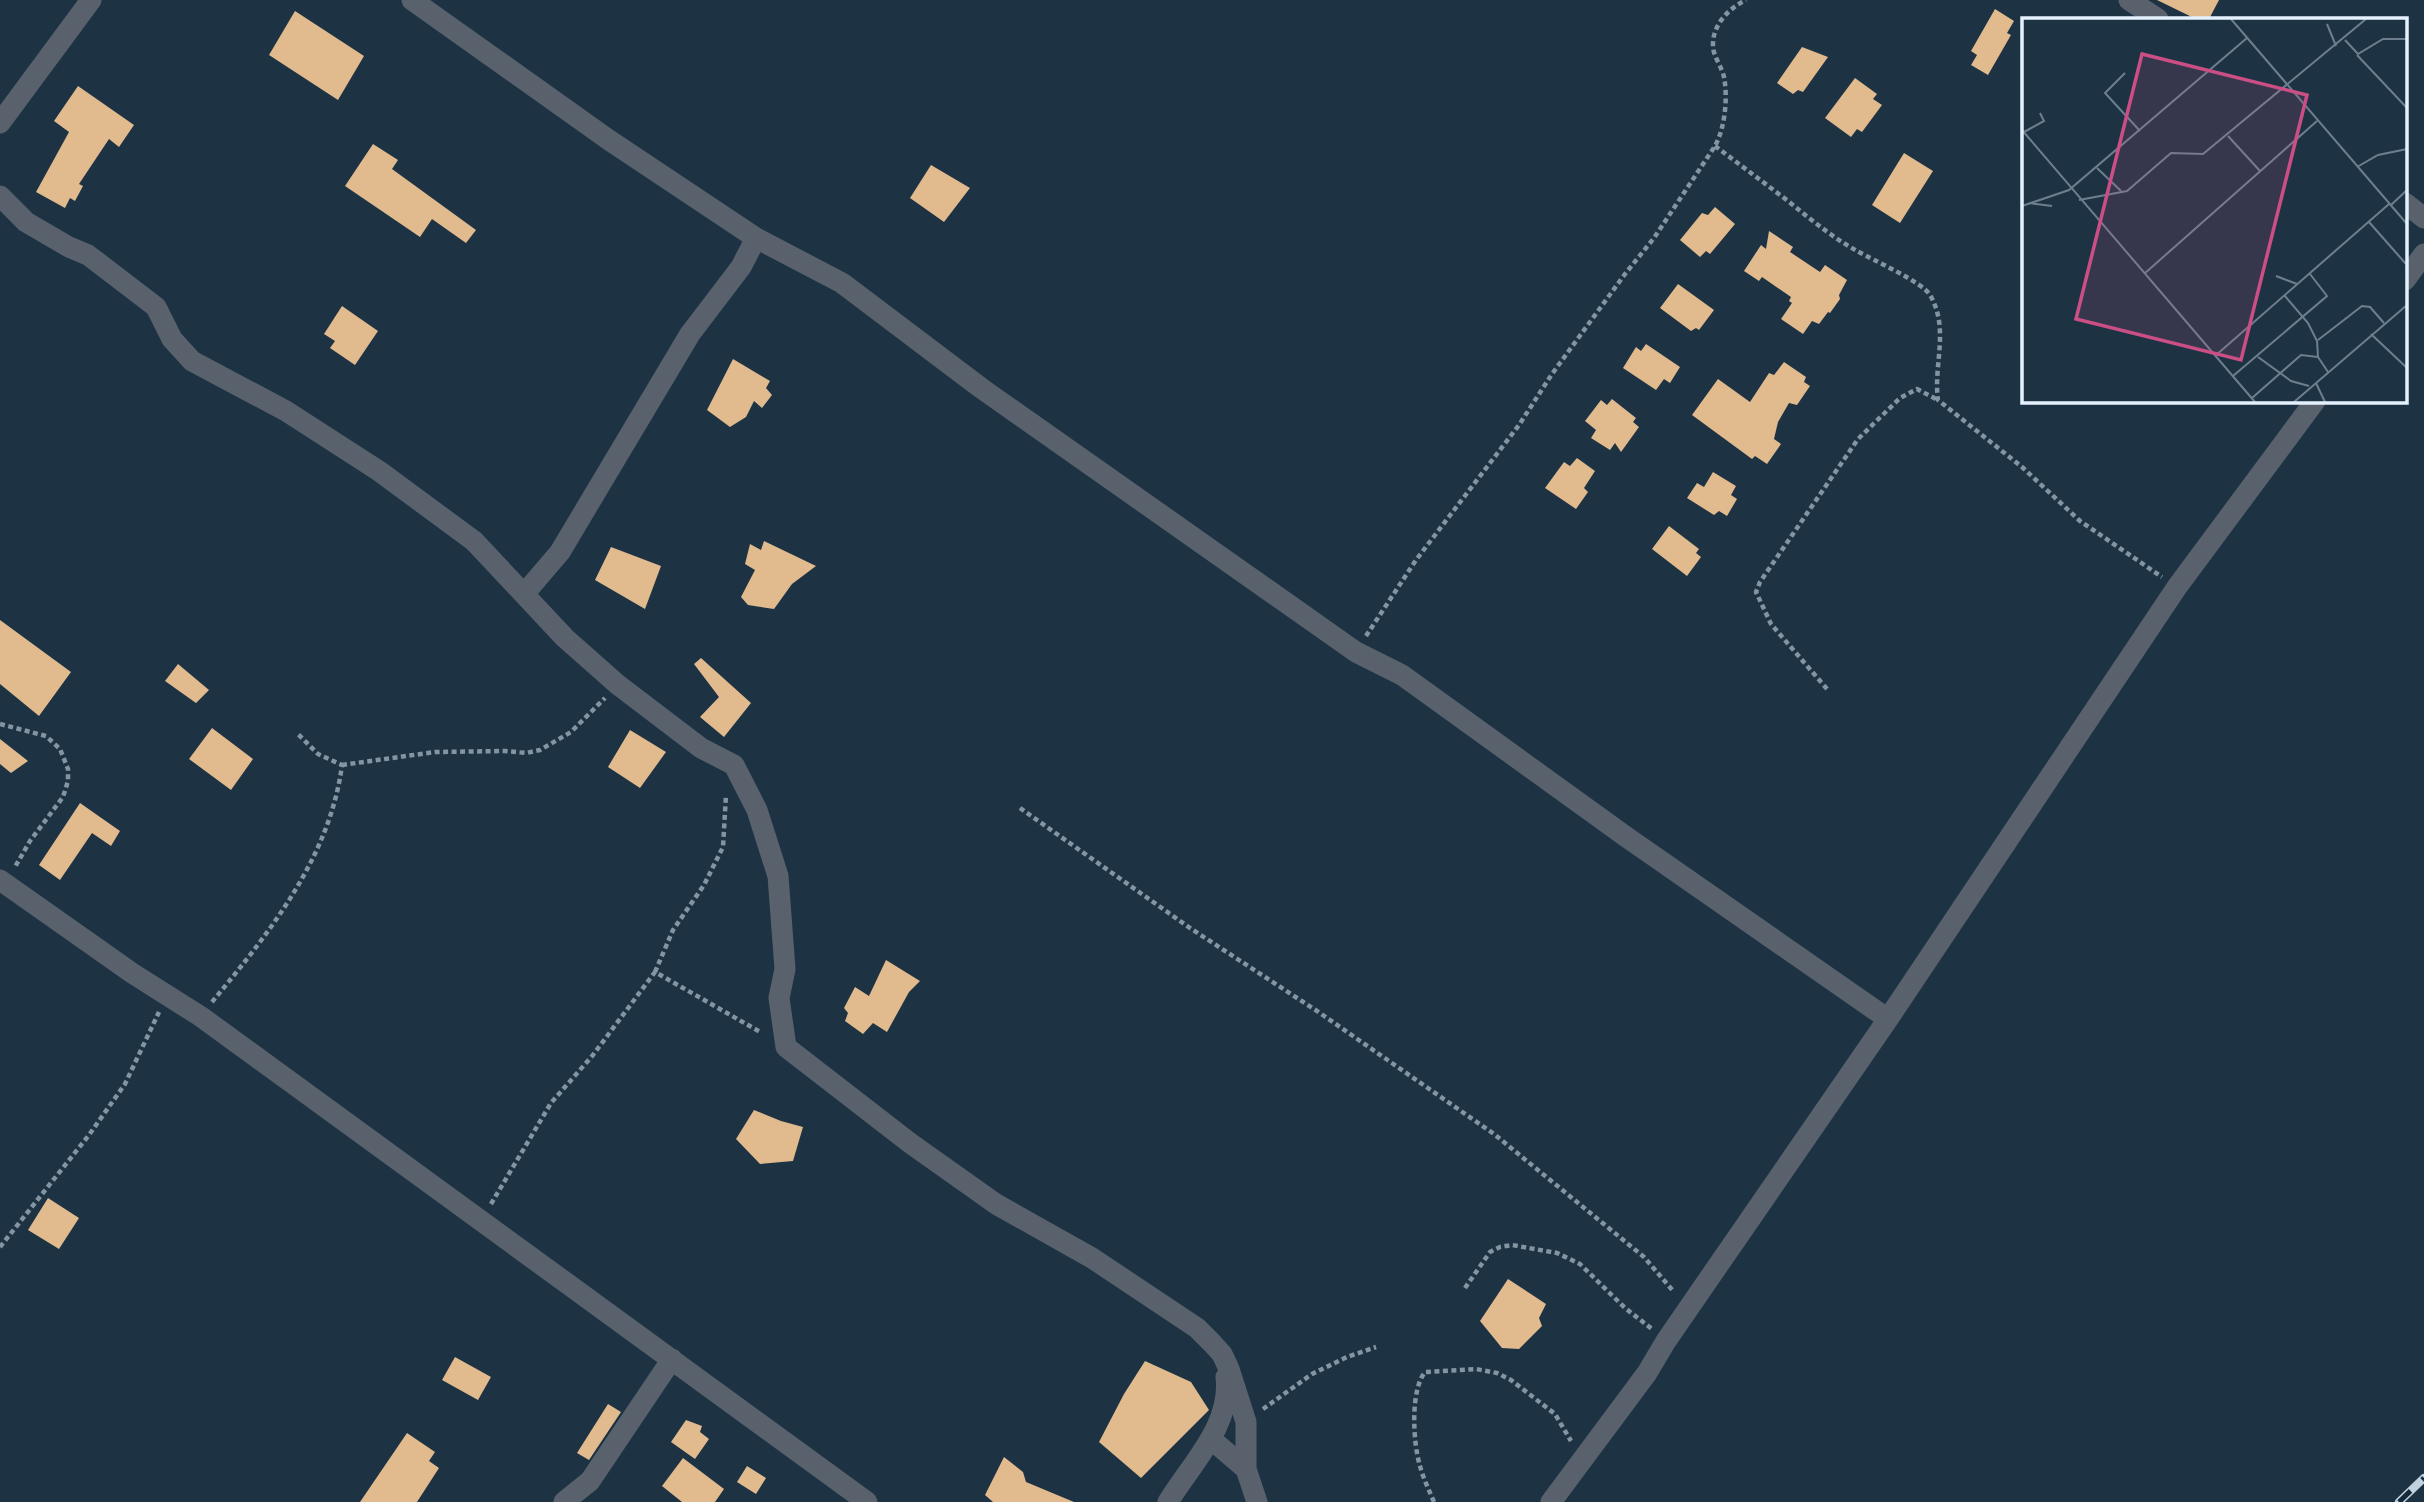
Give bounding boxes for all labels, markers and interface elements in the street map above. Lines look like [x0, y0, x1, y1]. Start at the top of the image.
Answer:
inset map [2022, 18, 2406, 402]

